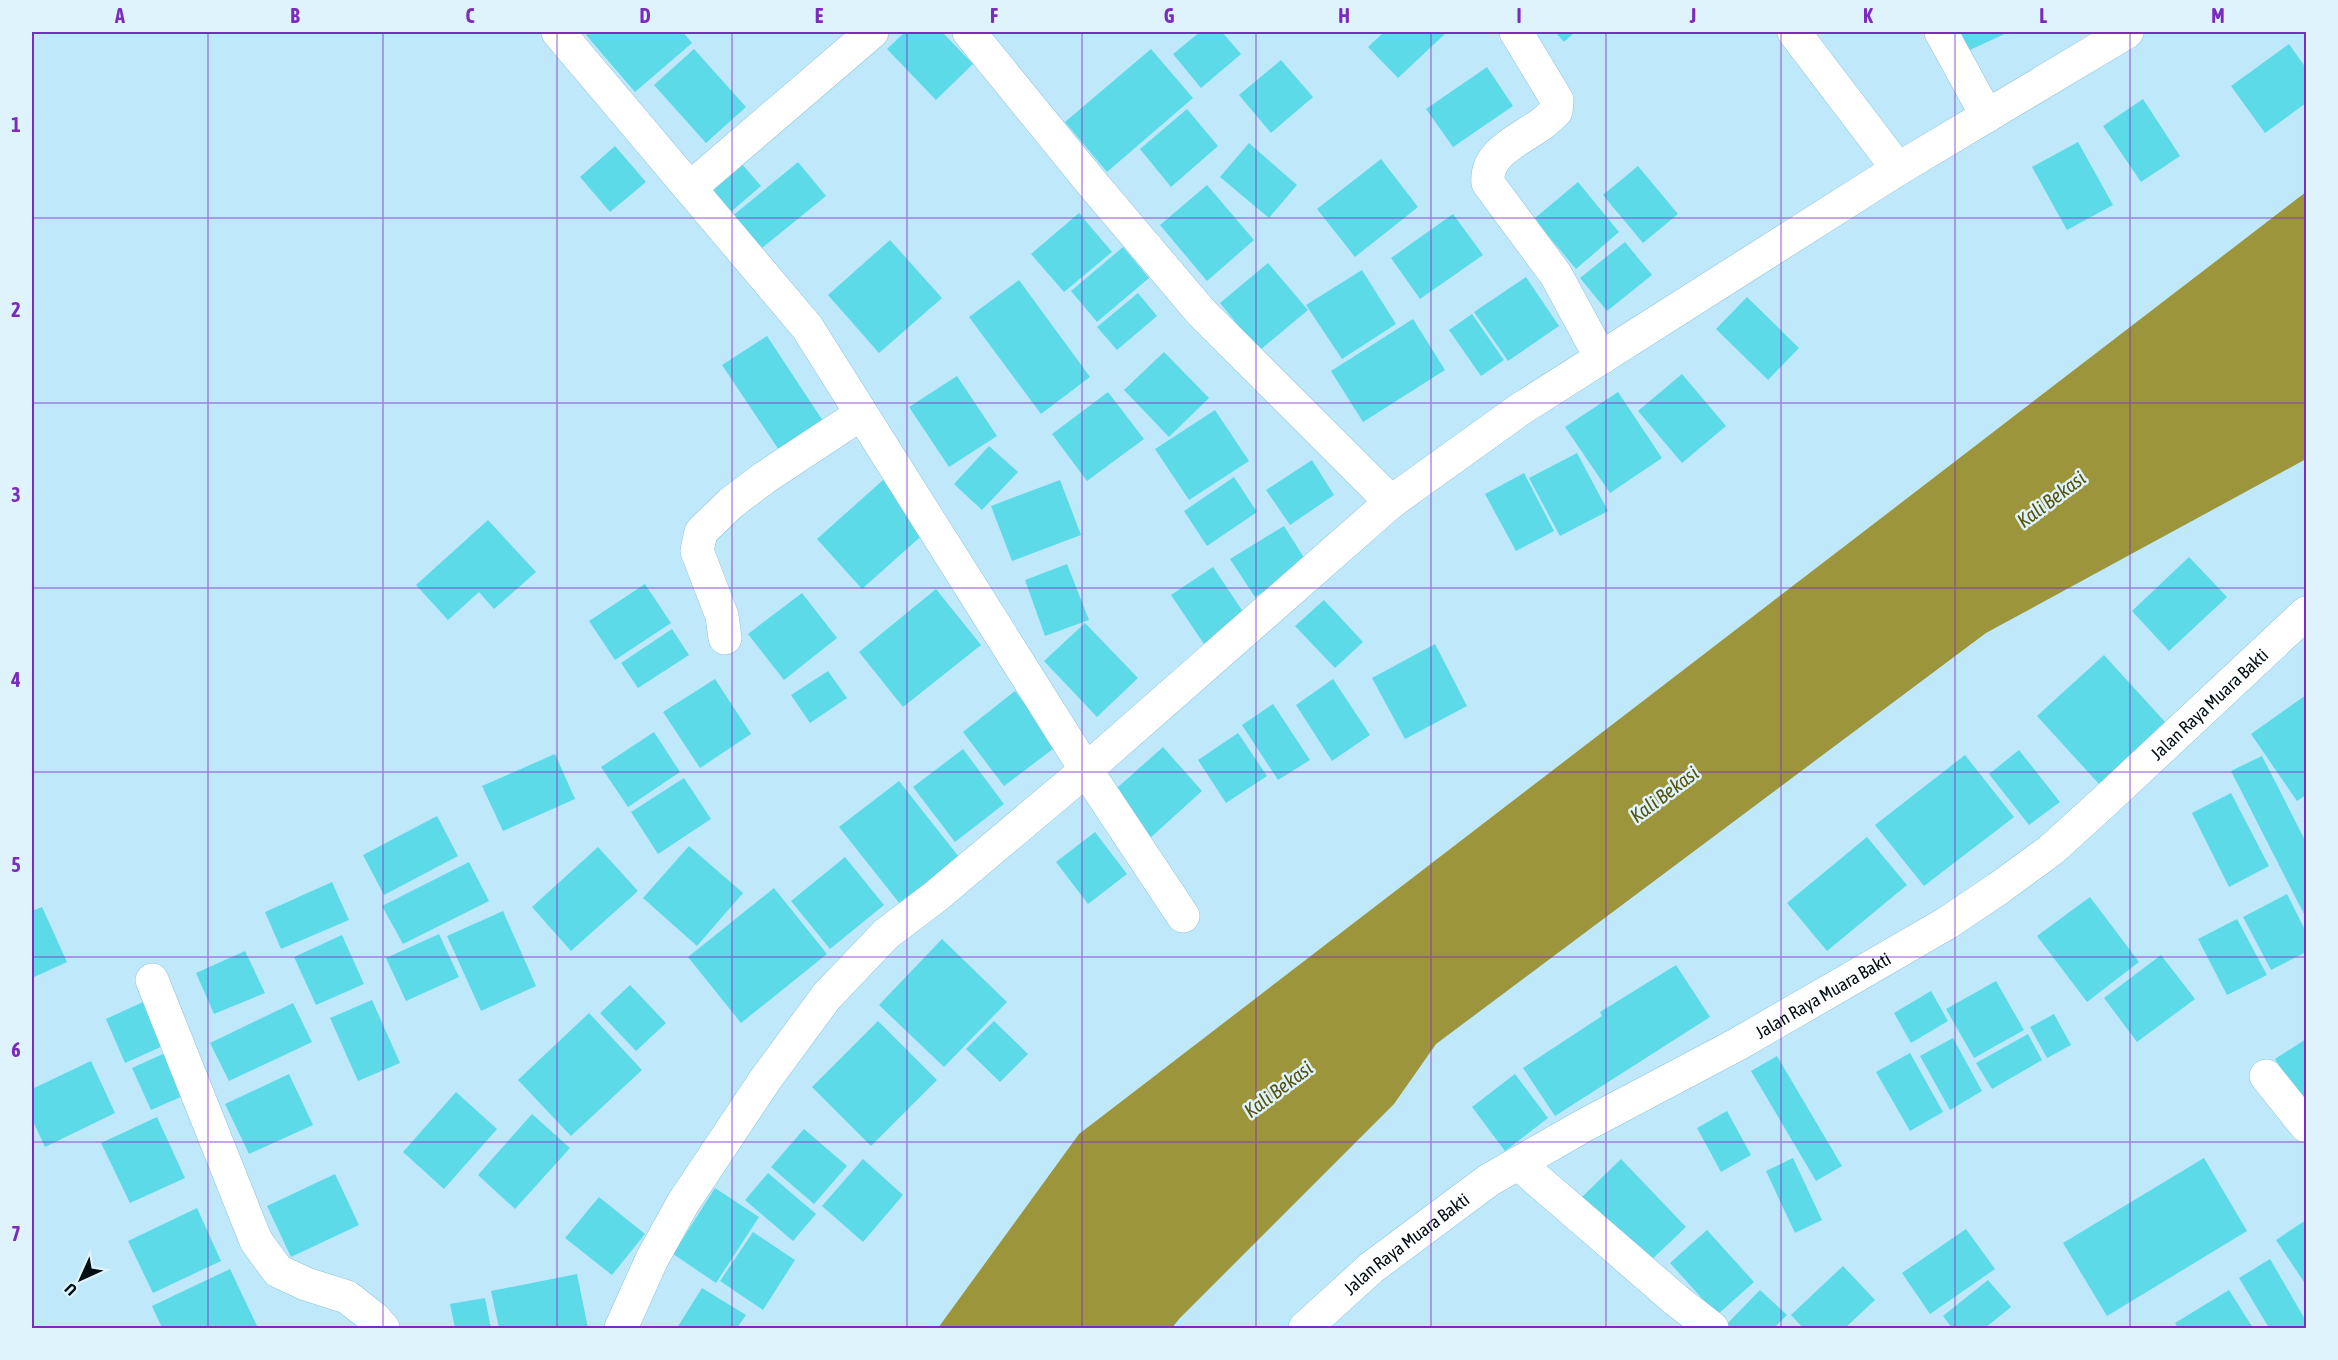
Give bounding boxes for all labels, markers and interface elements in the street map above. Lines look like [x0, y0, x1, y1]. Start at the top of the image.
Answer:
text: A [114, 4, 125, 27]
text: B [290, 4, 300, 27]
text: C [466, 4, 475, 27]
text: D [639, 4, 651, 27]
text: E [815, 4, 824, 27]
text: F [990, 4, 998, 27]
text: G [1164, 4, 1175, 27]
text: H [1338, 4, 1350, 27]
text: I [1516, 4, 1522, 27]
text: J [1689, 4, 1696, 27]
text: K [1863, 4, 1873, 27]
text: L [2039, 4, 2047, 27]
text: M [2211, 4, 2225, 27]
text: 1 [11, 113, 21, 136]
text: 2 [11, 298, 21, 321]
water label: Kali Bekasi [2012, 466, 2090, 532]
text: 3 [11, 483, 21, 506]
street label: Jalan Raya Muara Bakti [2146, 644, 2272, 764]
text: 4 [10, 668, 21, 691]
water label: Kali Bekasi [1625, 761, 1703, 827]
text: 5 [11, 853, 21, 876]
street label: Jalan Raya Muara Bakti [1751, 948, 1894, 1042]
text: 6 [11, 1038, 21, 1061]
water label: Kali Bekasi [1239, 1056, 1317, 1122]
street label: Jalan Raya Muara Bakti [1339, 1188, 1473, 1298]
text: 7 [11, 1222, 21, 1245]
north arrow [51, 1249, 111, 1309]
text: U [61, 1280, 80, 1299]

